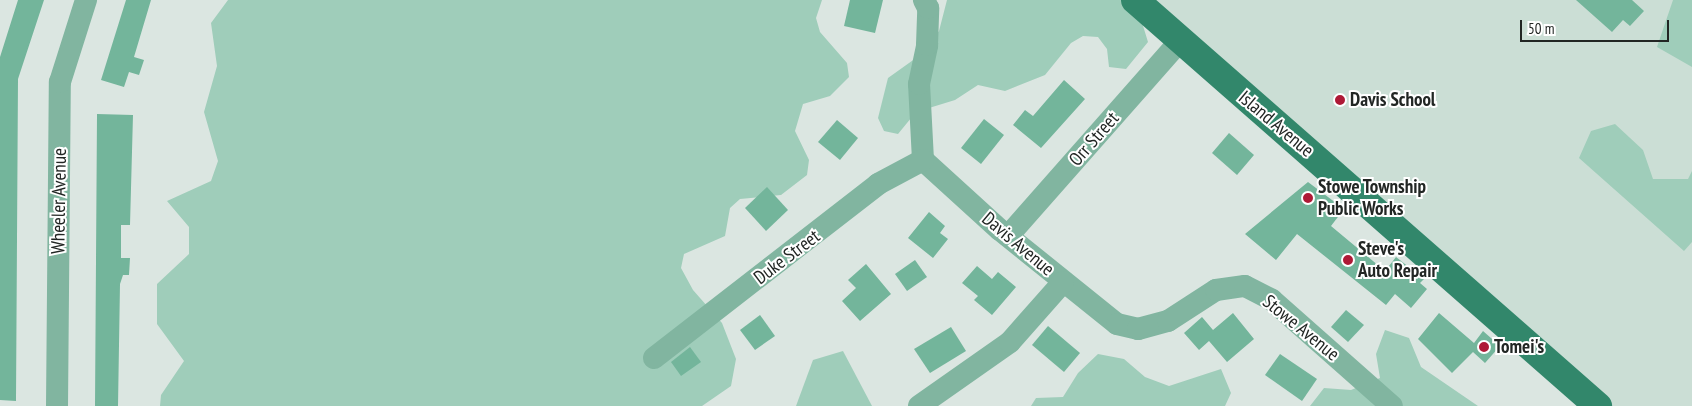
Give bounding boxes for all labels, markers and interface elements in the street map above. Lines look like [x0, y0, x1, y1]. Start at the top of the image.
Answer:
scale bar [1522, 10, 1671, 42]
text: 50 m [1528, 19, 1554, 38]
street label: Island Avenue [1234, 86, 1318, 162]
place label: Davis School [1350, 89, 1435, 111]
marker: Davis School [1334, 94, 1346, 106]
street label: Orr Street [1064, 107, 1124, 171]
street label: Wheeler Avenue [47, 148, 71, 254]
place label: Stowe Township Public Works [1318, 176, 1427, 220]
marker: Stowe Township Public Works [1302, 192, 1314, 204]
street label: Davis Avenue [977, 207, 1059, 281]
street label: Duke Street [750, 225, 824, 289]
place label: Steve's Auto Repair [1358, 238, 1437, 282]
marker: Steve's Auto Repair [1342, 254, 1354, 266]
street label: Stowe Avenue [1258, 290, 1344, 366]
place label: Tomei's [1494, 336, 1544, 358]
marker: Tomei's [1478, 341, 1490, 353]

